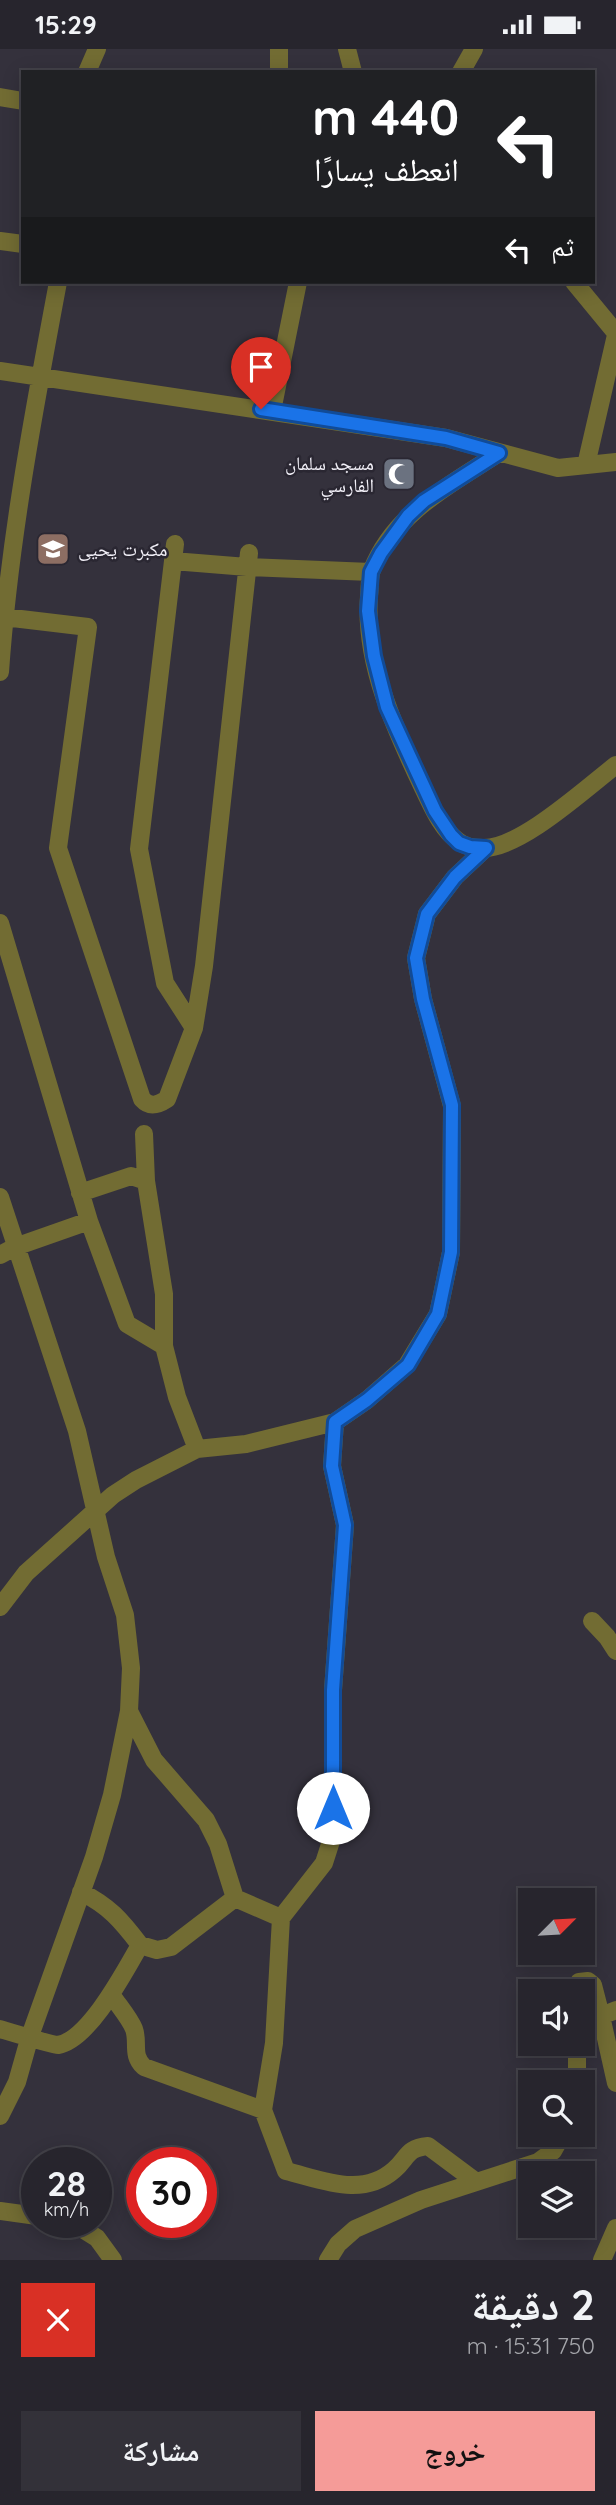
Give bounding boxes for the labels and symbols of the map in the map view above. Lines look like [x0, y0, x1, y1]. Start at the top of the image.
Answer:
pin [231, 337, 291, 409]
place label: مسجد سلمان الفارسي [285, 451, 374, 501]
mosque icon: مسجد سلمان الفارسي [380, 455, 418, 493]
school or university icon: مكبرت يحيى [34, 530, 72, 568]
place label: مكبرت يحيى [78, 537, 168, 561]
position arrow [296, 1771, 370, 1845]
north arrow [518, 1888, 595, 1965]
speed limit sign: 30 [126, 2147, 217, 2238]

